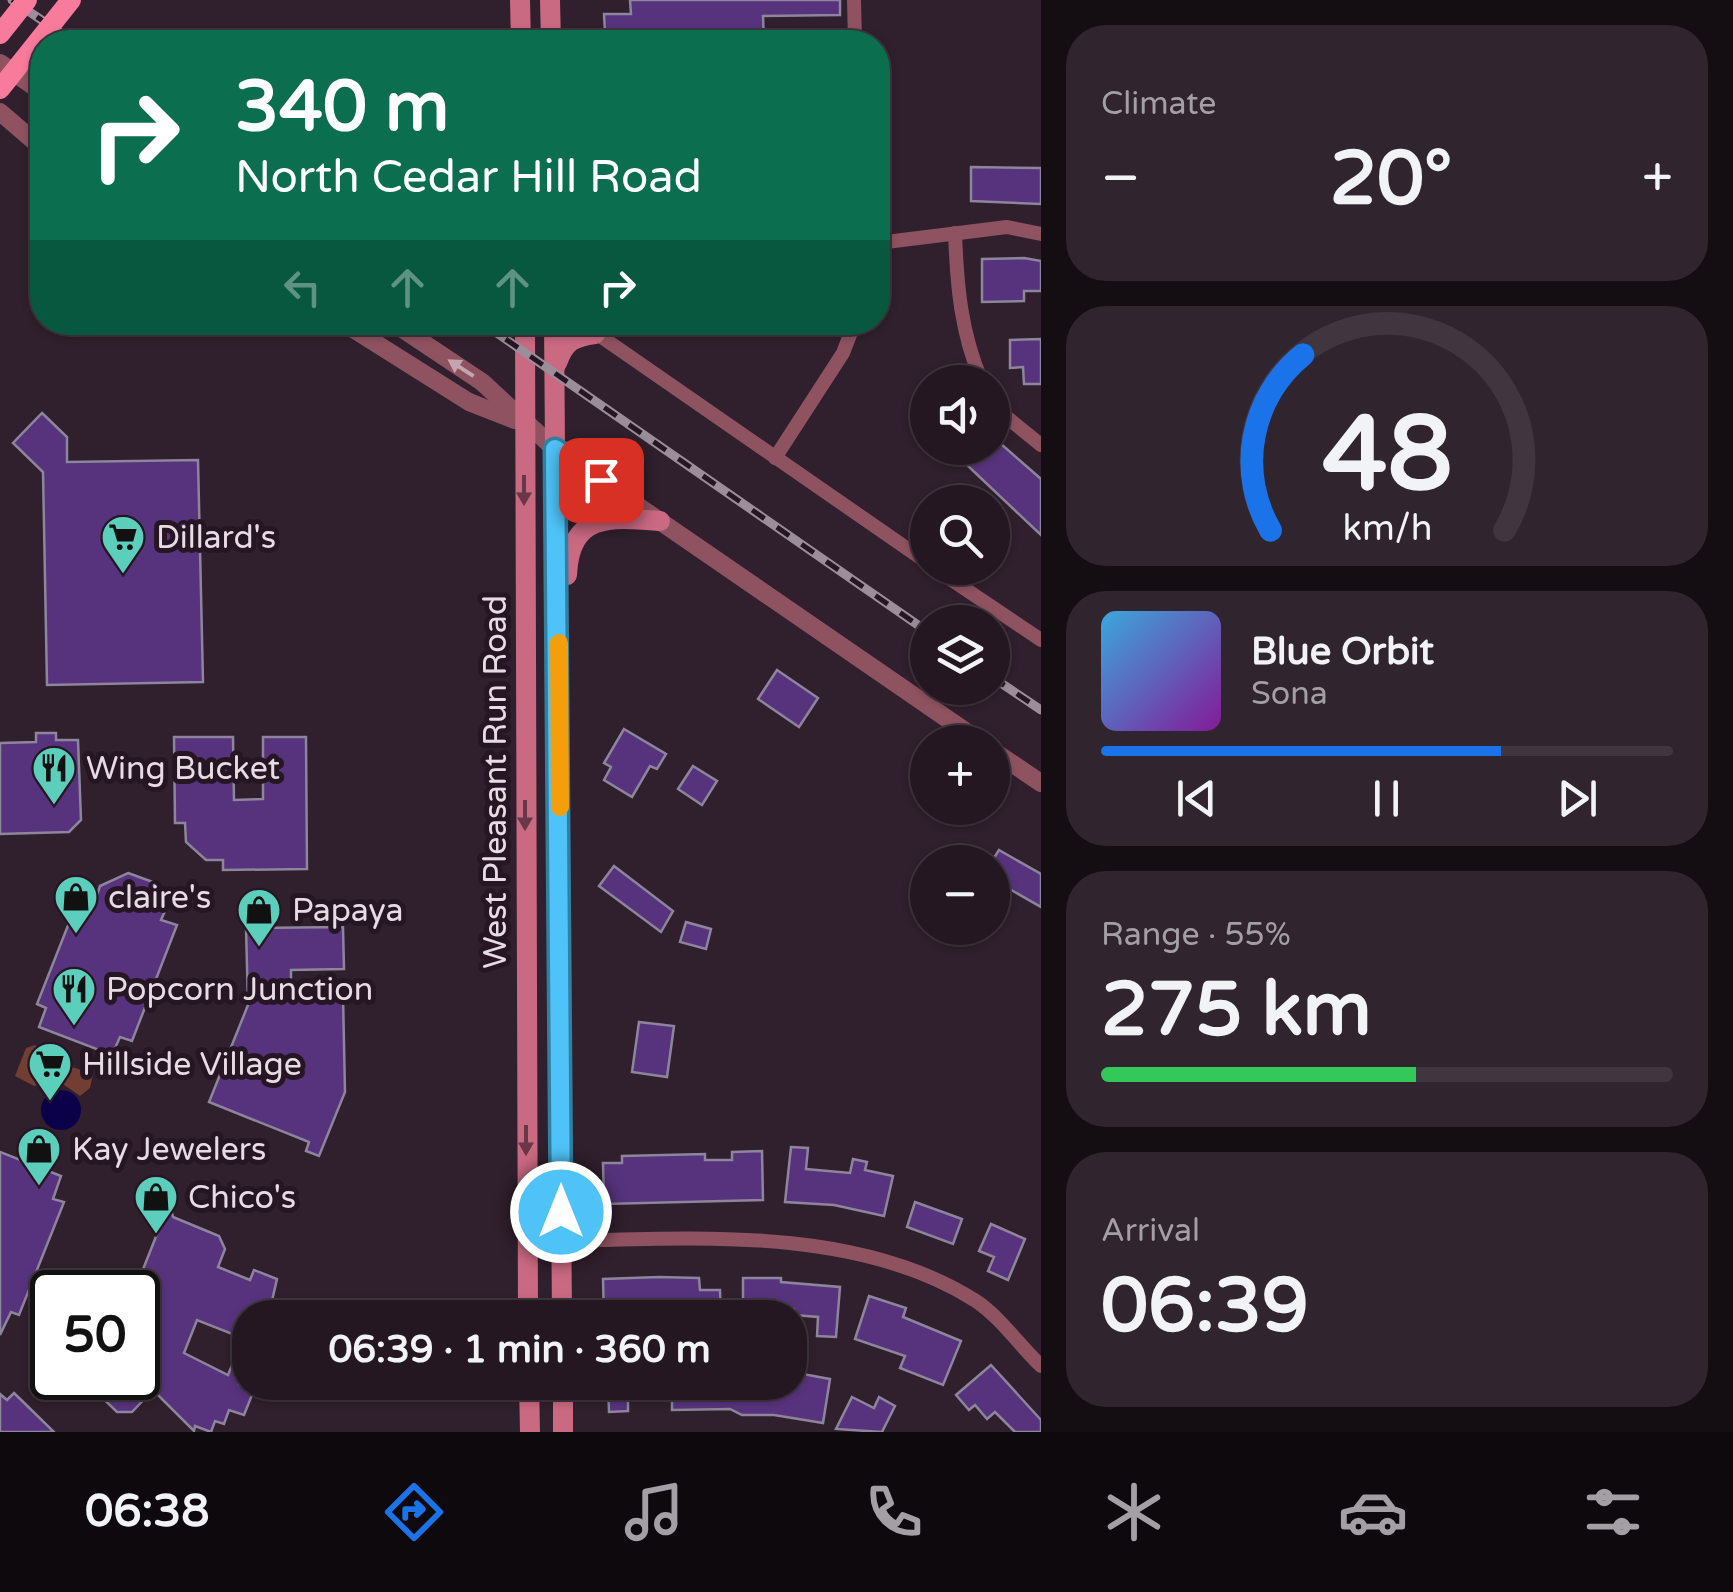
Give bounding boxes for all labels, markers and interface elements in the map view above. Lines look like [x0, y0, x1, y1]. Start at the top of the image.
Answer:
text: 340 m [235, 66, 449, 150]
icon: right [70, 70, 200, 200]
text: Climate [1101, 85, 1216, 123]
text: 20° [1330, 134, 1452, 224]
text: − [1101, 146, 1140, 212]
text: + [1642, 146, 1673, 212]
text: North Cedar Hill Road [235, 151, 702, 205]
icon: left [275, 260, 330, 315]
icon: ahead [380, 260, 435, 315]
icon: ahead [485, 260, 540, 315]
icon: right [590, 260, 645, 315]
one-way arrow [448, 360, 475, 378]
map controls [910, 365, 1010, 945]
button: sound [910, 365, 1010, 465]
text: 48 [1322, 393, 1452, 518]
pin [559, 438, 644, 523]
icon: arrive [574, 453, 629, 508]
one-way arrow [516, 474, 532, 506]
button: search [910, 485, 1010, 585]
text: km/h [1342, 507, 1432, 550]
supermarket icon: Dillard's [100, 514, 146, 575]
place label: Dillard's [156, 519, 276, 557]
street label: West Pleasant Run Road [477, 595, 515, 969]
button: layers [910, 605, 1010, 705]
text: Blue Orbit [1251, 629, 1434, 675]
text: Sona [1251, 675, 1328, 713]
button: + [910, 725, 1010, 825]
restaurant icon: Wing Bucket [31, 745, 77, 806]
place label: Wing Bucket [86, 750, 280, 788]
icon: previous [1169, 771, 1224, 826]
icon: pause [1359, 771, 1414, 826]
icon: next [1550, 771, 1605, 826]
one-way arrow [517, 799, 533, 831]
button: − [910, 845, 1010, 945]
shop icon: claire's [53, 874, 99, 935]
place label: claire's [108, 879, 211, 917]
shop icon: Papaya [236, 887, 282, 948]
place label: Papaya [292, 892, 404, 930]
text: Range · 55% [1101, 916, 1291, 954]
text: 275 km [1101, 965, 1372, 1055]
restaurant icon: Popcorn Junction [51, 966, 97, 1027]
place label: Popcorn Junction [106, 971, 373, 1009]
supermarket icon: Hillside Village [27, 1041, 73, 1102]
place label: Hillside Village [82, 1046, 302, 1084]
one-way arrow [518, 1124, 534, 1156]
shop icon: Kay Jewelers [16, 1126, 62, 1187]
place label: Kay Jewelers [72, 1131, 266, 1169]
position arrow [509, 1160, 613, 1264]
shop icon: Chico's [133, 1174, 179, 1235]
place label: Chico's [188, 1179, 296, 1217]
text: Arrival [1101, 1212, 1200, 1250]
text: 06:39 [1101, 1261, 1309, 1351]
speed limit sign: 50 [30, 1270, 160, 1400]
text: 06:39 · 1 min · 360 m [328, 1327, 711, 1373]
icon: directions [379, 1477, 449, 1547]
icon: music [619, 1477, 689, 1547]
icon: phone [859, 1477, 929, 1547]
icon: climate [1099, 1477, 1169, 1547]
icon: car [1338, 1477, 1408, 1547]
icon: filters [1578, 1477, 1648, 1547]
text: 06:38 [85, 1485, 210, 1539]

